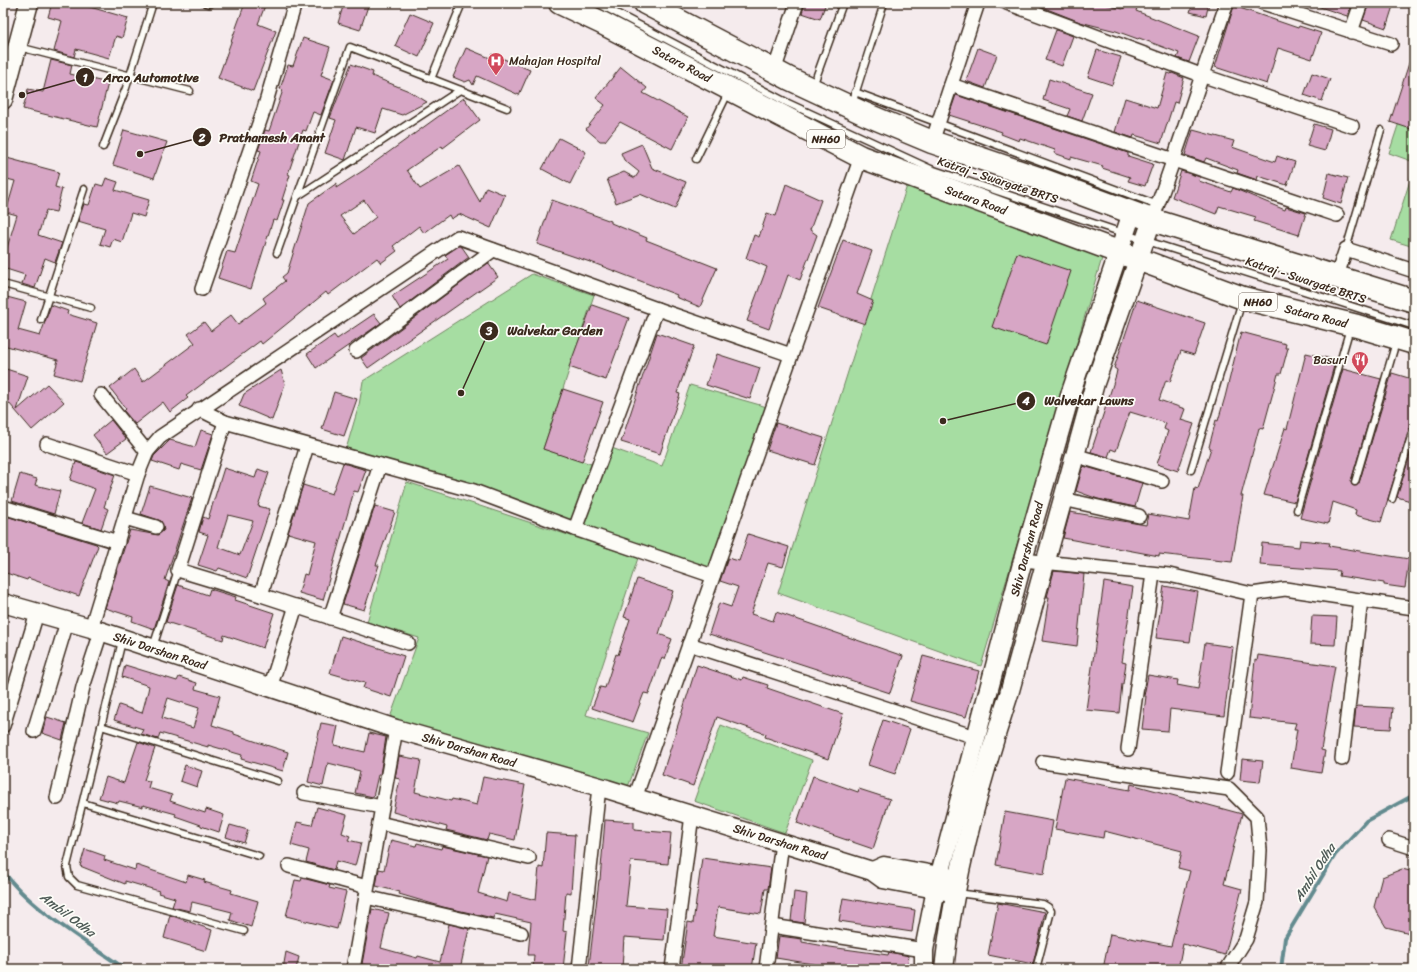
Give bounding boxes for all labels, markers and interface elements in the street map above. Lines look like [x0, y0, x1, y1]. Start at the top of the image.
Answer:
street label: Satara Road [648, 39, 716, 89]
place label: Mahajan Hospital [509, 50, 601, 72]
hospital icon: Mahajan Hospital [486, 51, 506, 76]
callout: Arco Automotive [75, 65, 207, 90]
text: Arco Automotive [102, 66, 200, 89]
text: 1 [82, 67, 88, 89]
callout: Prathamesh Anant [192, 125, 333, 150]
text: Prathamesh Anant [219, 126, 326, 149]
text: 2 [198, 127, 206, 149]
road number: NH60 [807, 130, 845, 148]
street label: Katraj - Swargate BRTS [935, 150, 1062, 210]
street label: Satara Road [942, 179, 1011, 222]
street label: Katraj - Swargate BRTS [1243, 250, 1370, 310]
road number: NH60 [1239, 293, 1277, 311]
street label: Satara Road [1282, 298, 1351, 335]
callout: Walvekar Garden [479, 318, 611, 343]
text: Walvekar Garden [507, 319, 604, 342]
text: 3 [485, 320, 493, 342]
place label: Basuri [1313, 349, 1348, 371]
restaurant icon: Basuri [1350, 350, 1370, 375]
callout: Walvekar Lawns [1016, 388, 1141, 413]
text: Walvekar Lawns [1044, 389, 1135, 412]
text: 4 [1021, 390, 1030, 412]
street label: Shiv Darshan Road [1004, 498, 1051, 599]
street label: Shiv Darshan Road [110, 626, 211, 677]
street label: Shiv Darshan Road [419, 726, 520, 774]
street label: Shiv Darshan Road [730, 817, 831, 867]
water label: Ambil Odha [1287, 838, 1342, 907]
water label: Ambil Odha [34, 885, 102, 944]

